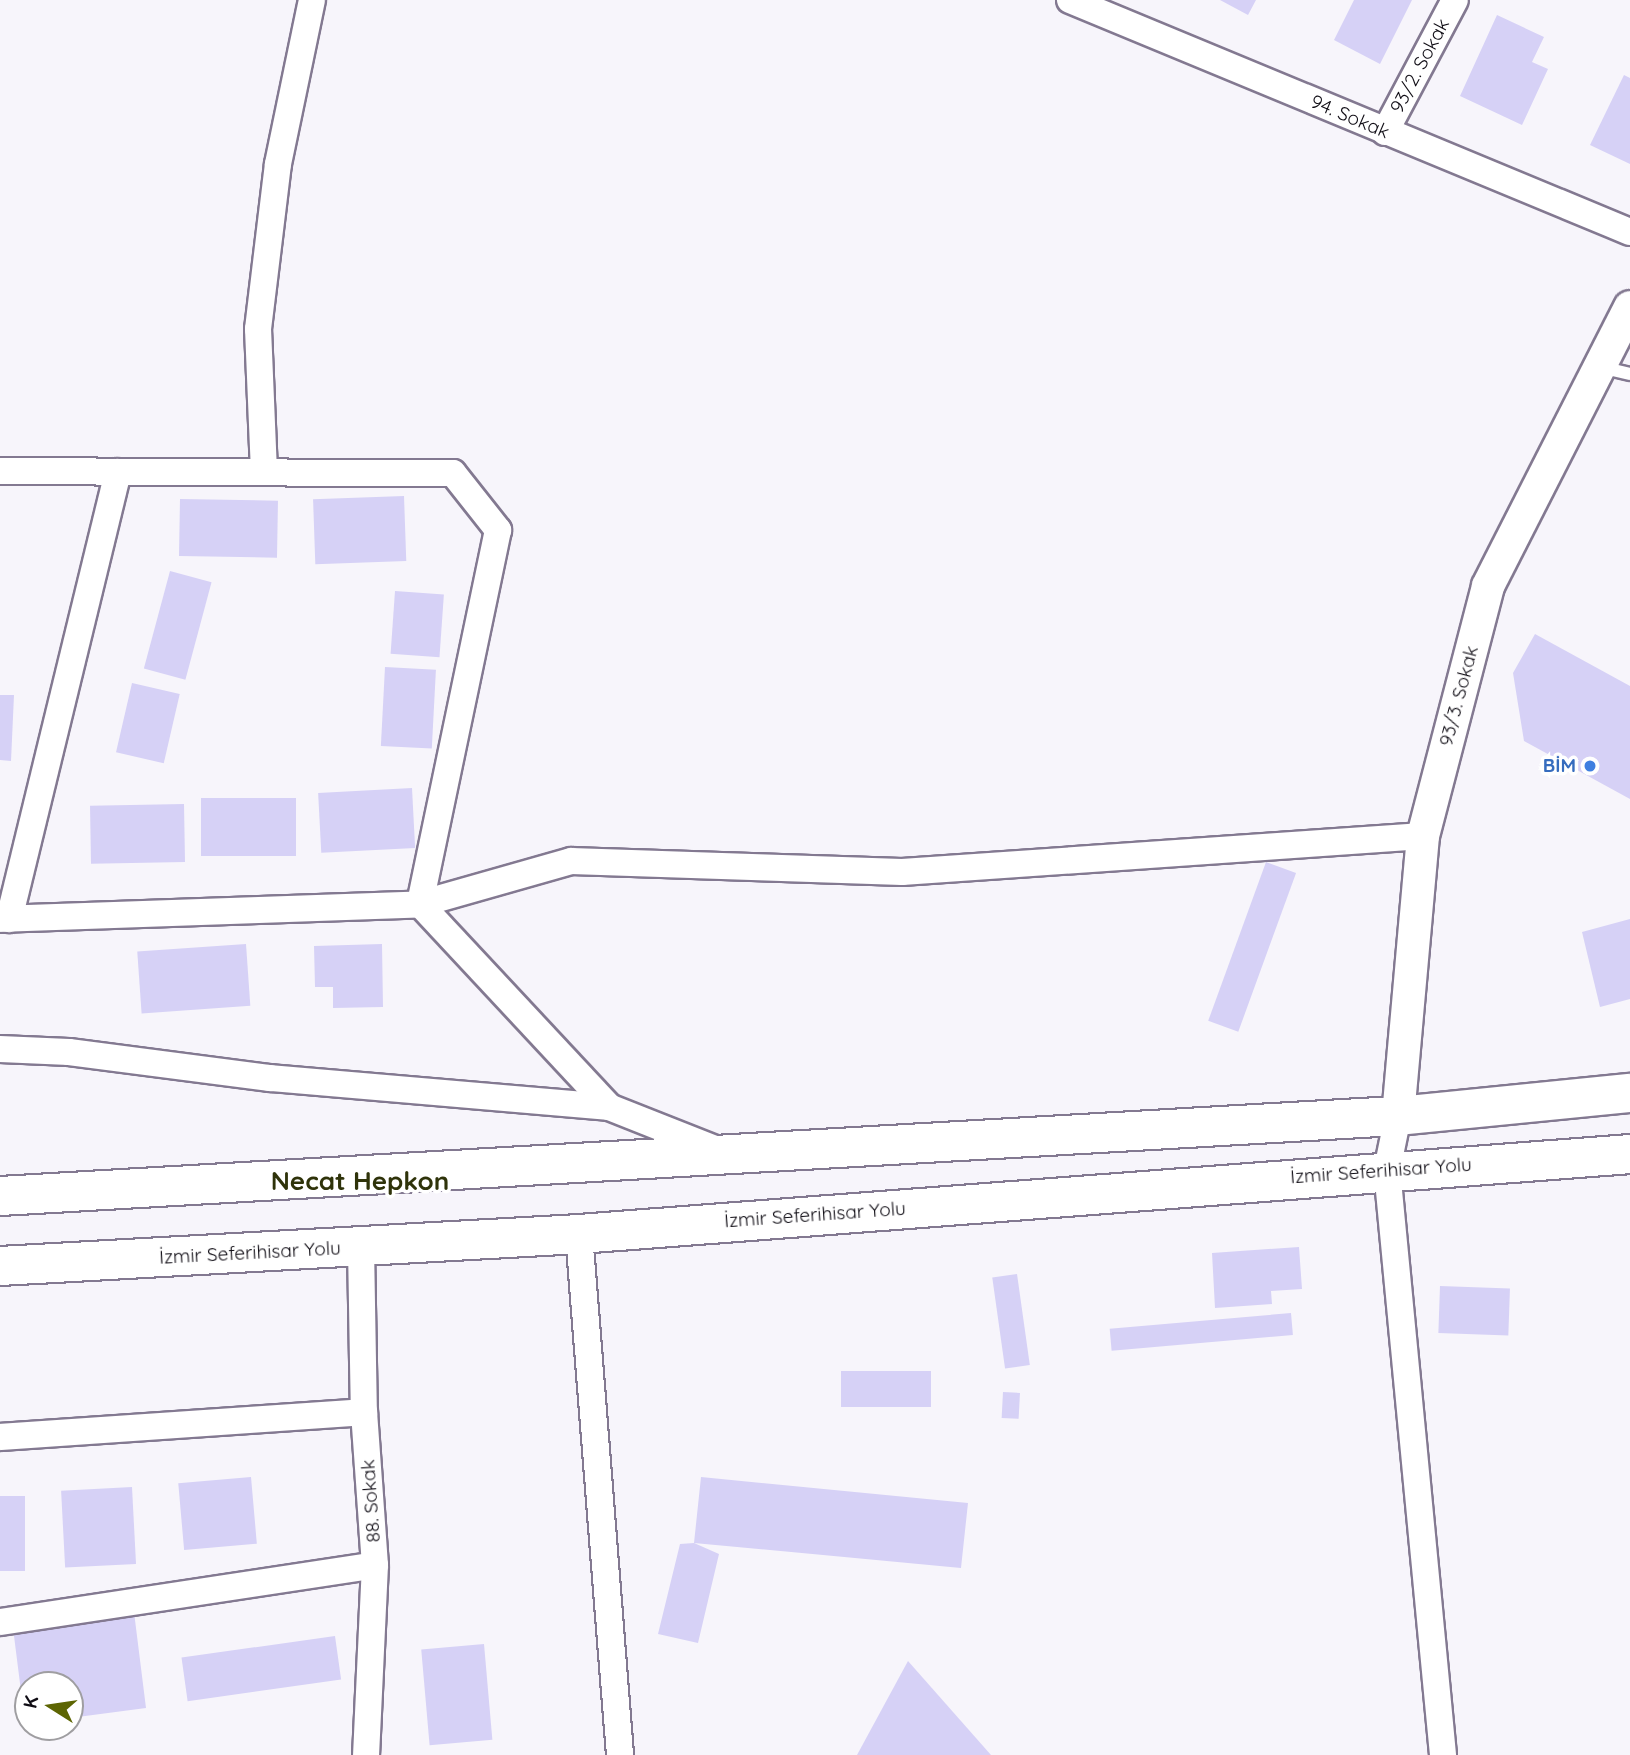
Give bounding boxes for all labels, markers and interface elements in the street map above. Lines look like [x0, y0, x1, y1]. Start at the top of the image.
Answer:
street label: 93/2. Sokak [1386, 15, 1454, 117]
street label: 94. Sokak [1307, 90, 1393, 144]
street label: 93/3. Sokak [1435, 643, 1483, 749]
place label: BİM [1543, 755, 1576, 777]
marker: BİM [1582, 758, 1598, 774]
street label: İzmir Seferihisar Yolu [1290, 1153, 1472, 1189]
district label: Necat Hepkon [271, 1165, 449, 1197]
street label: İzmir Seferihisar Yolu [724, 1197, 906, 1233]
street label: İzmir Seferihisar Yolu [159, 1237, 341, 1269]
street label: 88. Sokak [357, 1459, 385, 1543]
north arrow [14, 1671, 84, 1741]
text: K [17, 1693, 43, 1711]

